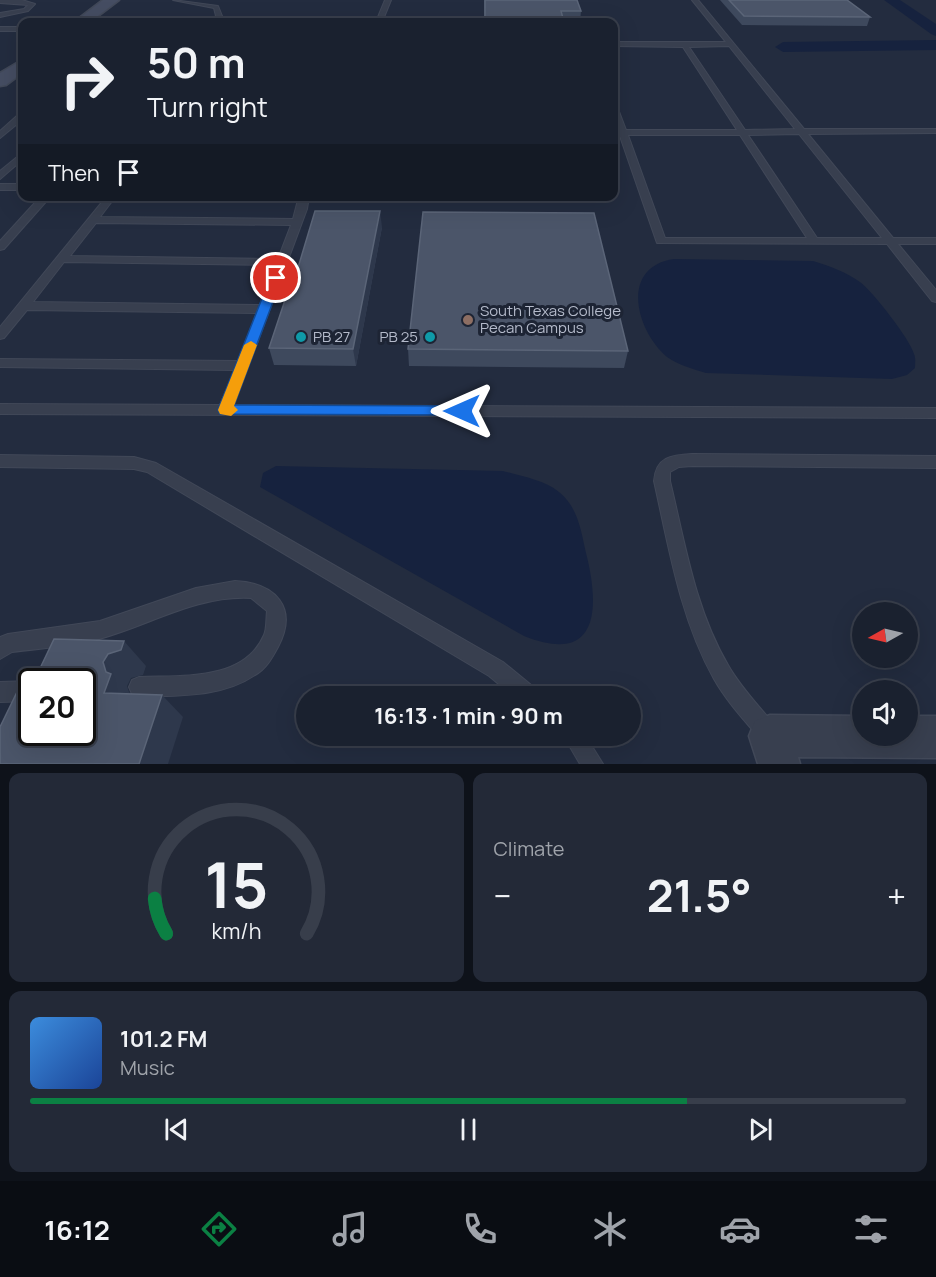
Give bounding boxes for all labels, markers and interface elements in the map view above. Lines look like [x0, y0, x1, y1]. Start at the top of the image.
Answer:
text: 50 m [147, 33, 245, 91]
icon: right [48, 42, 126, 120]
text: Turn right [147, 88, 268, 125]
icon: arrive [112, 156, 145, 189]
text: Then [48, 158, 100, 188]
pin [250, 252, 301, 303]
icon: arrive [259, 261, 292, 294]
place label: South Texas College Pecan Campus [480, 300, 621, 338]
marker: South Texas College Pecan Campus [461, 313, 475, 327]
place label: PB 27 [313, 326, 350, 347]
place label: PB 25 [380, 326, 418, 347]
marker: PB 27 [294, 330, 308, 344]
marker: PB 25 [423, 330, 437, 344]
position arrow [430, 379, 494, 443]
north arrow [852, 602, 918, 668]
map controls [852, 602, 918, 746]
speed limit sign: 20 [18, 668, 96, 746]
button: sound [852, 680, 918, 746]
text: 16:13 · 1 min · 90 m [374, 701, 563, 731]
text: Climate [494, 835, 565, 862]
text: 15 [204, 841, 268, 927]
text: 21.5° [647, 864, 752, 926]
text: − [494, 873, 511, 918]
text: + [887, 873, 906, 918]
text: km/h [211, 917, 261, 946]
text: 101.2 FM [120, 1024, 207, 1054]
text: Music [120, 1054, 175, 1081]
icon: previous [160, 1113, 193, 1146]
icon: pause [452, 1113, 485, 1146]
icon: next [744, 1113, 777, 1146]
icon: directions [198, 1208, 240, 1250]
icon: music [329, 1208, 371, 1250]
icon: phone [459, 1208, 501, 1250]
icon: climate [589, 1208, 631, 1250]
icon: car [719, 1208, 761, 1250]
icon: filters [850, 1208, 892, 1250]
text: 16:12 [44, 1211, 110, 1248]

